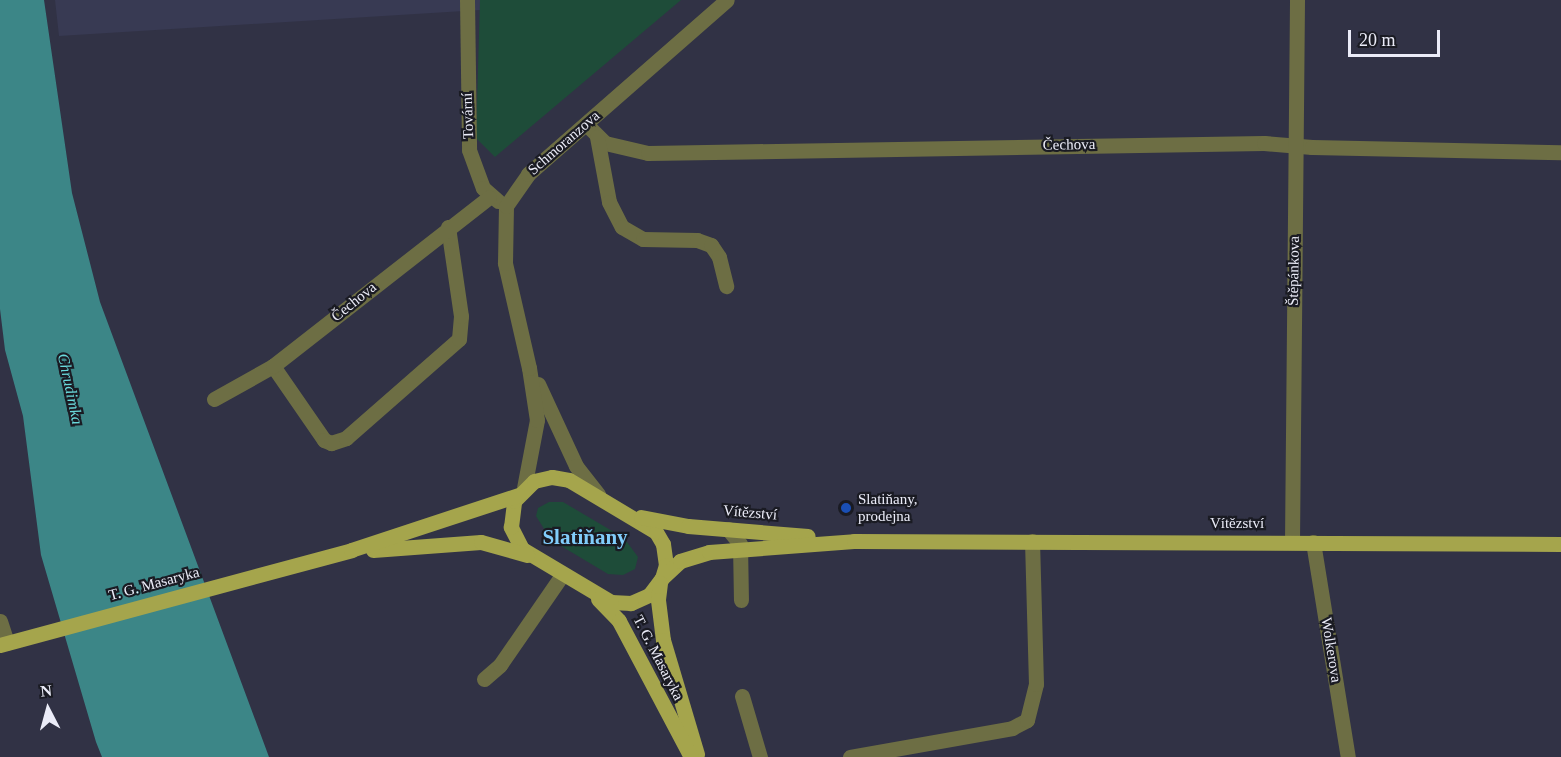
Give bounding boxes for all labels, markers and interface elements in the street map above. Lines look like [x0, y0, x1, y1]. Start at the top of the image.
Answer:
scale bar [1351, 18, 1442, 56]
text: 20 m [1359, 30, 1396, 50]
street label: Tovární [458, 92, 478, 140]
street label: Schmoranzova [524, 107, 604, 179]
street label: Čechova [1043, 136, 1095, 154]
street label: Štěpánkova [1284, 236, 1304, 306]
street label: Čechova [328, 278, 380, 326]
water label: Chrudimka [53, 352, 87, 426]
place label: Slatiňany, prodejna [858, 490, 917, 525]
marker: Slatiňany, prodejna [839, 501, 853, 515]
street label: Vítězství [722, 502, 778, 524]
street label: Vítězství [1210, 515, 1264, 533]
district label: Slatiňany [542, 524, 628, 550]
street label: T. G. Masaryka [107, 563, 201, 605]
street label: T. G. Masaryka [629, 612, 687, 704]
street label: Wolkerova [1317, 616, 1345, 684]
north arrow [18, 679, 78, 739]
text: N [39, 682, 53, 700]

